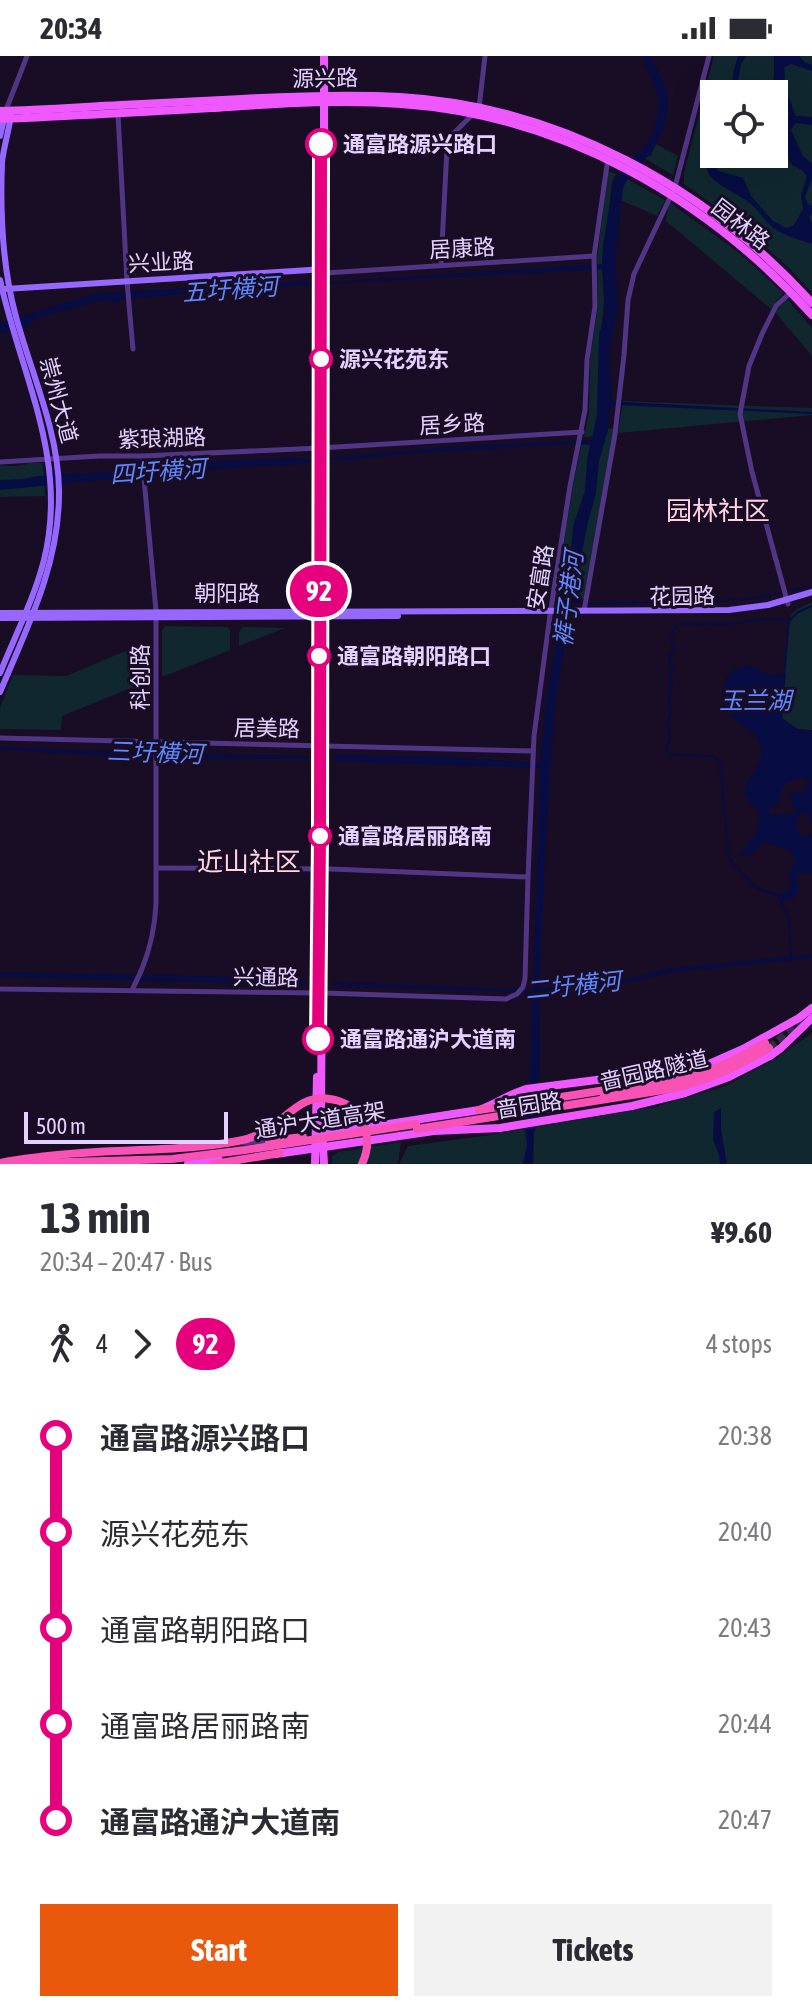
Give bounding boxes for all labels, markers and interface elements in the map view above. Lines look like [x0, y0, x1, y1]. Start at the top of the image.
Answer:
text: 20:34 [40, 11, 102, 45]
street label: 源兴路 [292, 64, 358, 92]
map controls [700, 80, 788, 168]
button: locate [700, 80, 788, 168]
marker: 通富路源兴路口 [306, 129, 336, 159]
place label: 通富路源兴路口 [343, 131, 497, 157]
street label: 园林路 [707, 193, 775, 255]
street label: 居康路 [428, 233, 496, 263]
street label: 兴业路 [127, 247, 195, 277]
water label: 五圩横河 [181, 272, 283, 306]
place label: 源兴花苑东 [339, 346, 449, 372]
marker: 源兴花苑东 [310, 348, 332, 370]
street label: 崇州大道 [35, 354, 83, 446]
street label: 居乡路 [418, 409, 486, 439]
street label: 紫琅湖路 [118, 423, 206, 453]
water label: 四圩横河 [109, 454, 211, 488]
district label: 园林社区 [666, 496, 770, 526]
street label: 安富路 [522, 542, 558, 612]
water label: 裤子港河 [549, 546, 588, 648]
line badge: 92 [283, 565, 355, 617]
text: 92 [306, 575, 332, 607]
street label: 朝阳路 [194, 580, 260, 606]
street label: 花园路 [649, 582, 715, 610]
place label: 通富路朝阳路口 [337, 643, 491, 669]
street label: 科创路 [127, 644, 153, 710]
marker: 通富路朝阳路口 [308, 645, 330, 667]
water label: 玉兰湖 [719, 687, 795, 714]
street label: 居美路 [234, 714, 300, 742]
water label: 三圩横河 [107, 737, 207, 768]
place label: 通富路居丽路南 [338, 823, 492, 849]
marker: 通富路居丽路南 [309, 825, 331, 847]
district label: 近山社区 [197, 847, 301, 877]
street label: 兴通路 [233, 963, 299, 991]
water label: 二圩横河 [524, 967, 626, 1004]
marker: 通富路通沪大道南 [303, 1024, 333, 1054]
place label: 通富路通沪大道南 [340, 1026, 516, 1052]
street label: 啬园路隧道 [597, 1045, 711, 1095]
street label: 啬园路 [494, 1087, 564, 1123]
street label: 通沪大道高架 [253, 1097, 387, 1143]
scale bar [24, 1108, 228, 1144]
text: 500 m [36, 1113, 86, 1139]
text: 13 min [40, 1192, 151, 1242]
text: ¥9.60 [711, 1215, 772, 1249]
text: 20:34 – 20:47 · Bus [40, 1247, 212, 1277]
icon: walk [40, 1322, 84, 1366]
icon: forward [120, 1322, 164, 1366]
text: 92 [192, 1328, 219, 1360]
text: 4 [96, 1329, 108, 1359]
text: 4 stops [706, 1329, 772, 1359]
text: 通富路源兴路口 [100, 1421, 310, 1455]
text: 20:38 [718, 1421, 772, 1451]
text: 源兴花苑东 [100, 1517, 250, 1551]
text: 20:40 [718, 1517, 772, 1547]
text: 通富路朝阳路口 [100, 1613, 310, 1647]
text: 20:43 [718, 1613, 772, 1643]
text: 通富路居丽路南 [100, 1709, 310, 1743]
text: 20:44 [718, 1709, 772, 1739]
text: 通富路通沪大道南 [100, 1805, 340, 1839]
text: 20:47 [718, 1805, 772, 1835]
button: Start [40, 1904, 398, 1996]
button: Tickets [414, 1904, 772, 1996]

